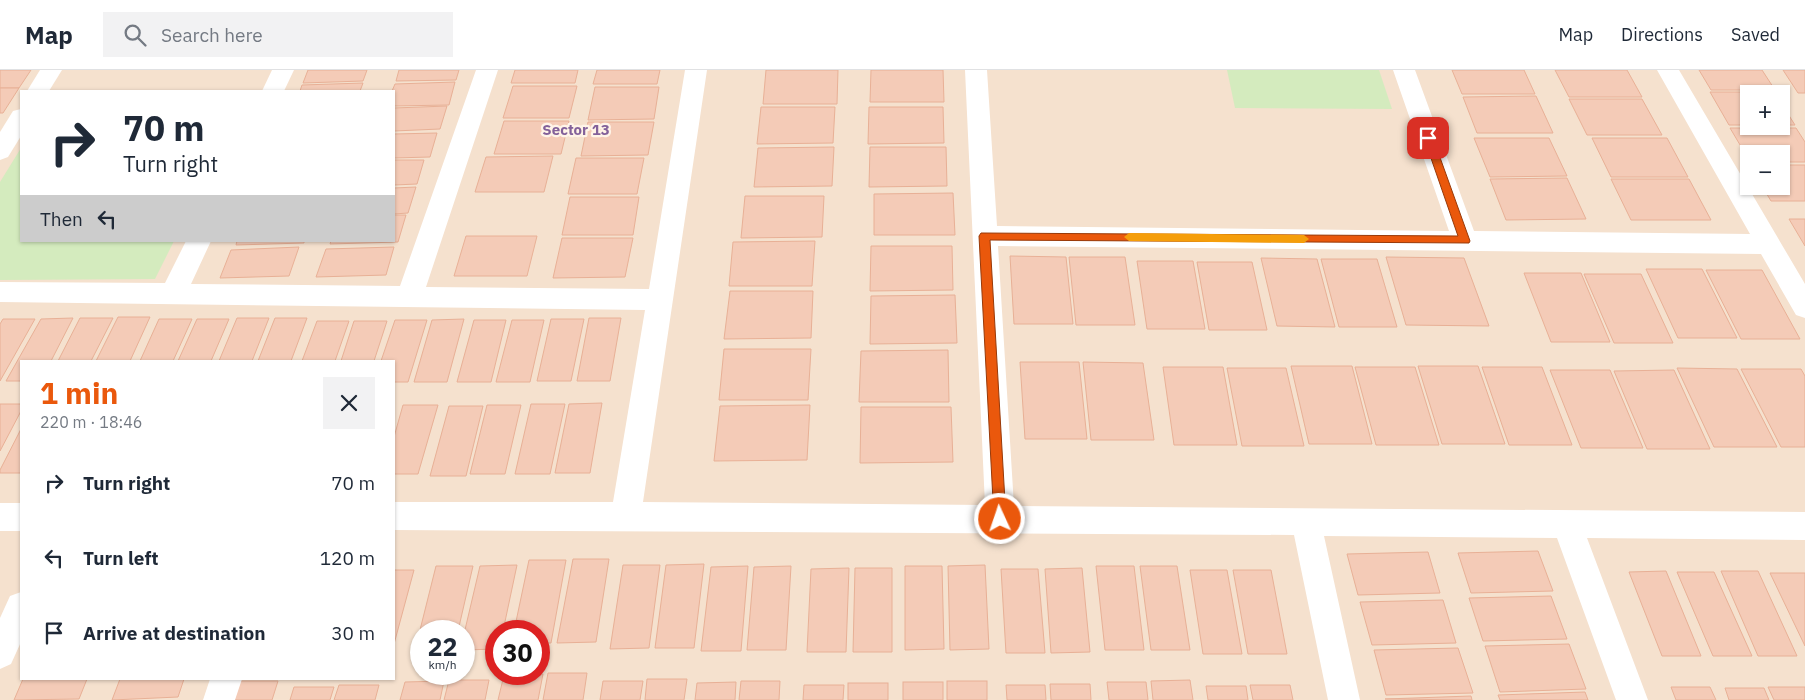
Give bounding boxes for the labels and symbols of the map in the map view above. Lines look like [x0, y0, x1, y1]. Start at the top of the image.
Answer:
pin [1407, 117, 1449, 159]
district label: Sector 13 [542, 120, 610, 139]
position arrow [973, 492, 1025, 544]
speed limit sign: 30 [485, 620, 550, 685]

